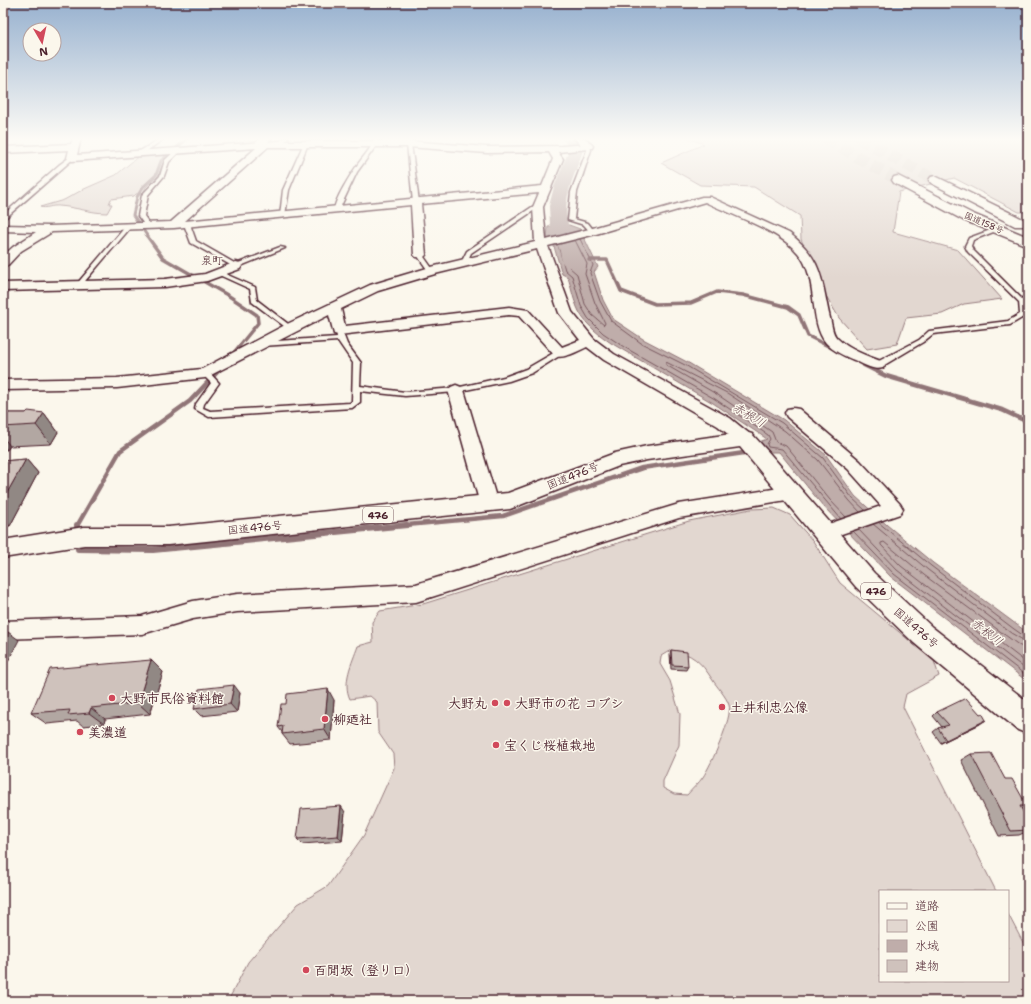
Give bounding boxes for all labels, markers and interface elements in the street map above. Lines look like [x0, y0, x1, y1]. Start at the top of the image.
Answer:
north arrow [22, 22, 62, 62]
text: N [38, 43, 49, 60]
street label: 国道158号 [962, 209, 1006, 237]
district label: 泉町 [201, 253, 223, 268]
water label: 赤根川 [729, 399, 769, 431]
street label: 国道476号 [545, 459, 601, 493]
road number: 476 [363, 507, 393, 523]
street label: 国道476号 [227, 518, 283, 538]
road number: 476 [861, 583, 891, 599]
street label: 国道476号 [890, 604, 942, 652]
water label: 赤根川 [968, 615, 1006, 649]
place label: 大野市民俗資料館 [120, 690, 224, 707]
marker: 大野市民俗資料館 [107, 693, 117, 703]
place label: 大野丸 [448, 695, 487, 712]
place label: 大野市の花 コブシ [515, 695, 623, 712]
marker: 大野丸 [490, 698, 500, 708]
marker: 大野市の花 コブシ [502, 698, 512, 708]
place label: 土井利忠公像 [730, 699, 808, 716]
marker: 土井利忠公像 [717, 702, 727, 712]
place label: 柳廼社 [333, 711, 372, 728]
marker: 柳廼社 [320, 714, 330, 724]
place label: 美濃道 [88, 724, 127, 741]
marker: 美濃道 [75, 727, 85, 737]
place label: 宝くじ桜植栽地 [504, 737, 595, 754]
marker: 宝くじ桜植栽地 [491, 740, 501, 750]
legend [879, 890, 1009, 982]
text: 道路 [915, 898, 939, 914]
text: 公園 [915, 918, 939, 934]
text: 水域 [915, 938, 939, 954]
text: 建物 [915, 958, 939, 974]
place label: 百閒坂（登り口） [314, 962, 418, 979]
marker: 百閒坂（登り口） [301, 965, 311, 975]

